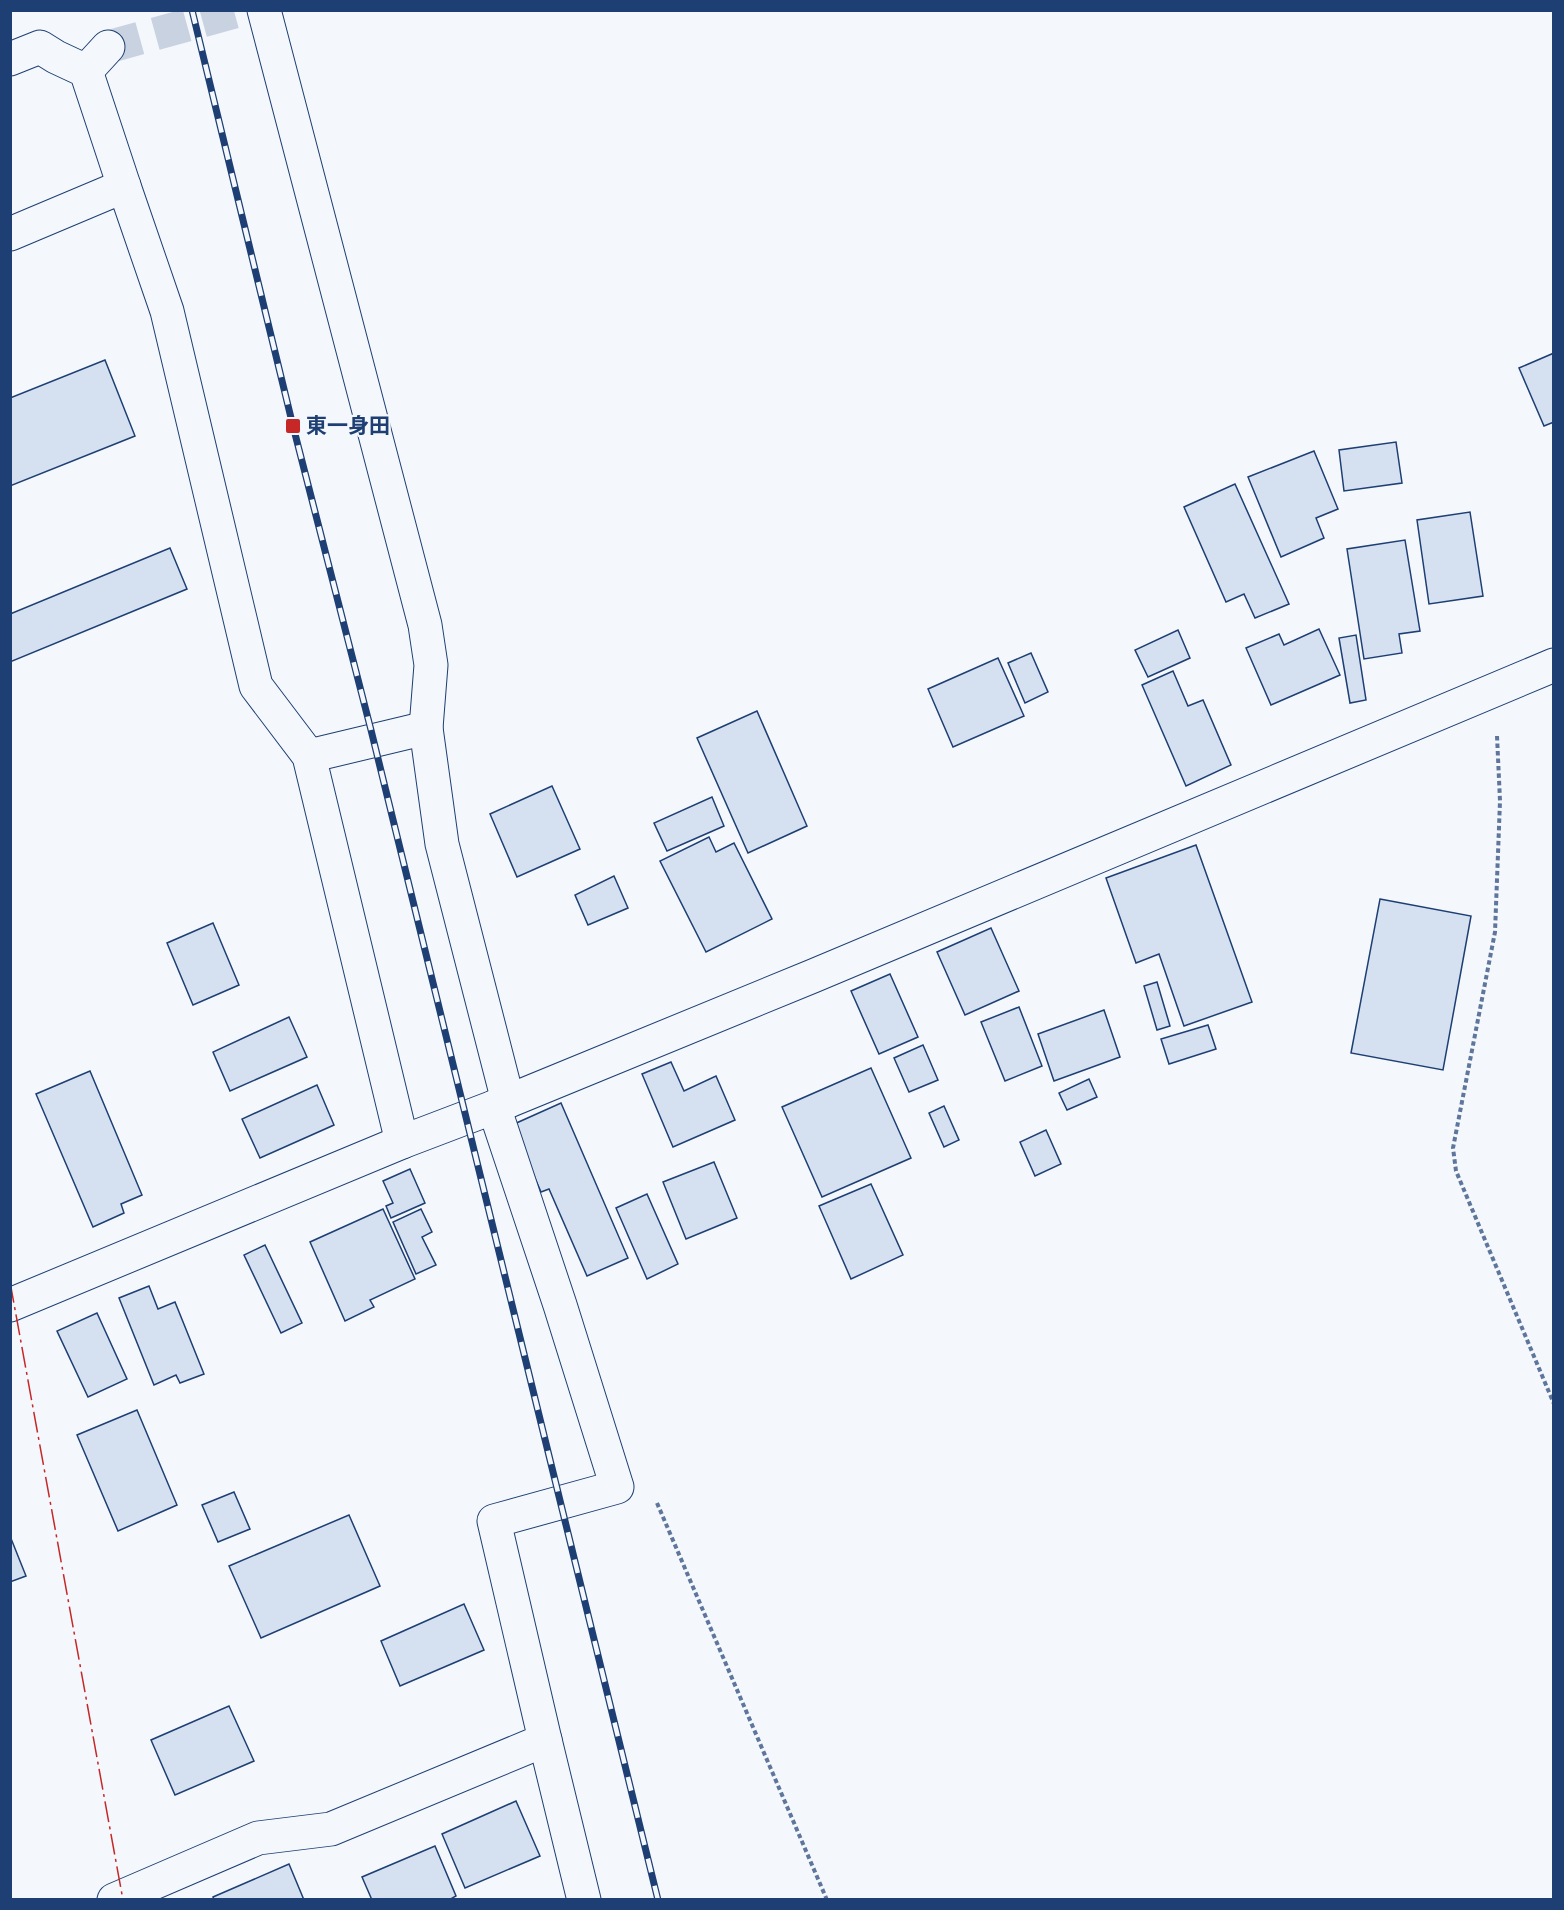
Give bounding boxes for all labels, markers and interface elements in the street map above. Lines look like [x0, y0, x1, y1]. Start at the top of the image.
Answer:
place label: 東一身田 [306, 413, 390, 439]
marker: 東一身田 [284, 417, 302, 435]

